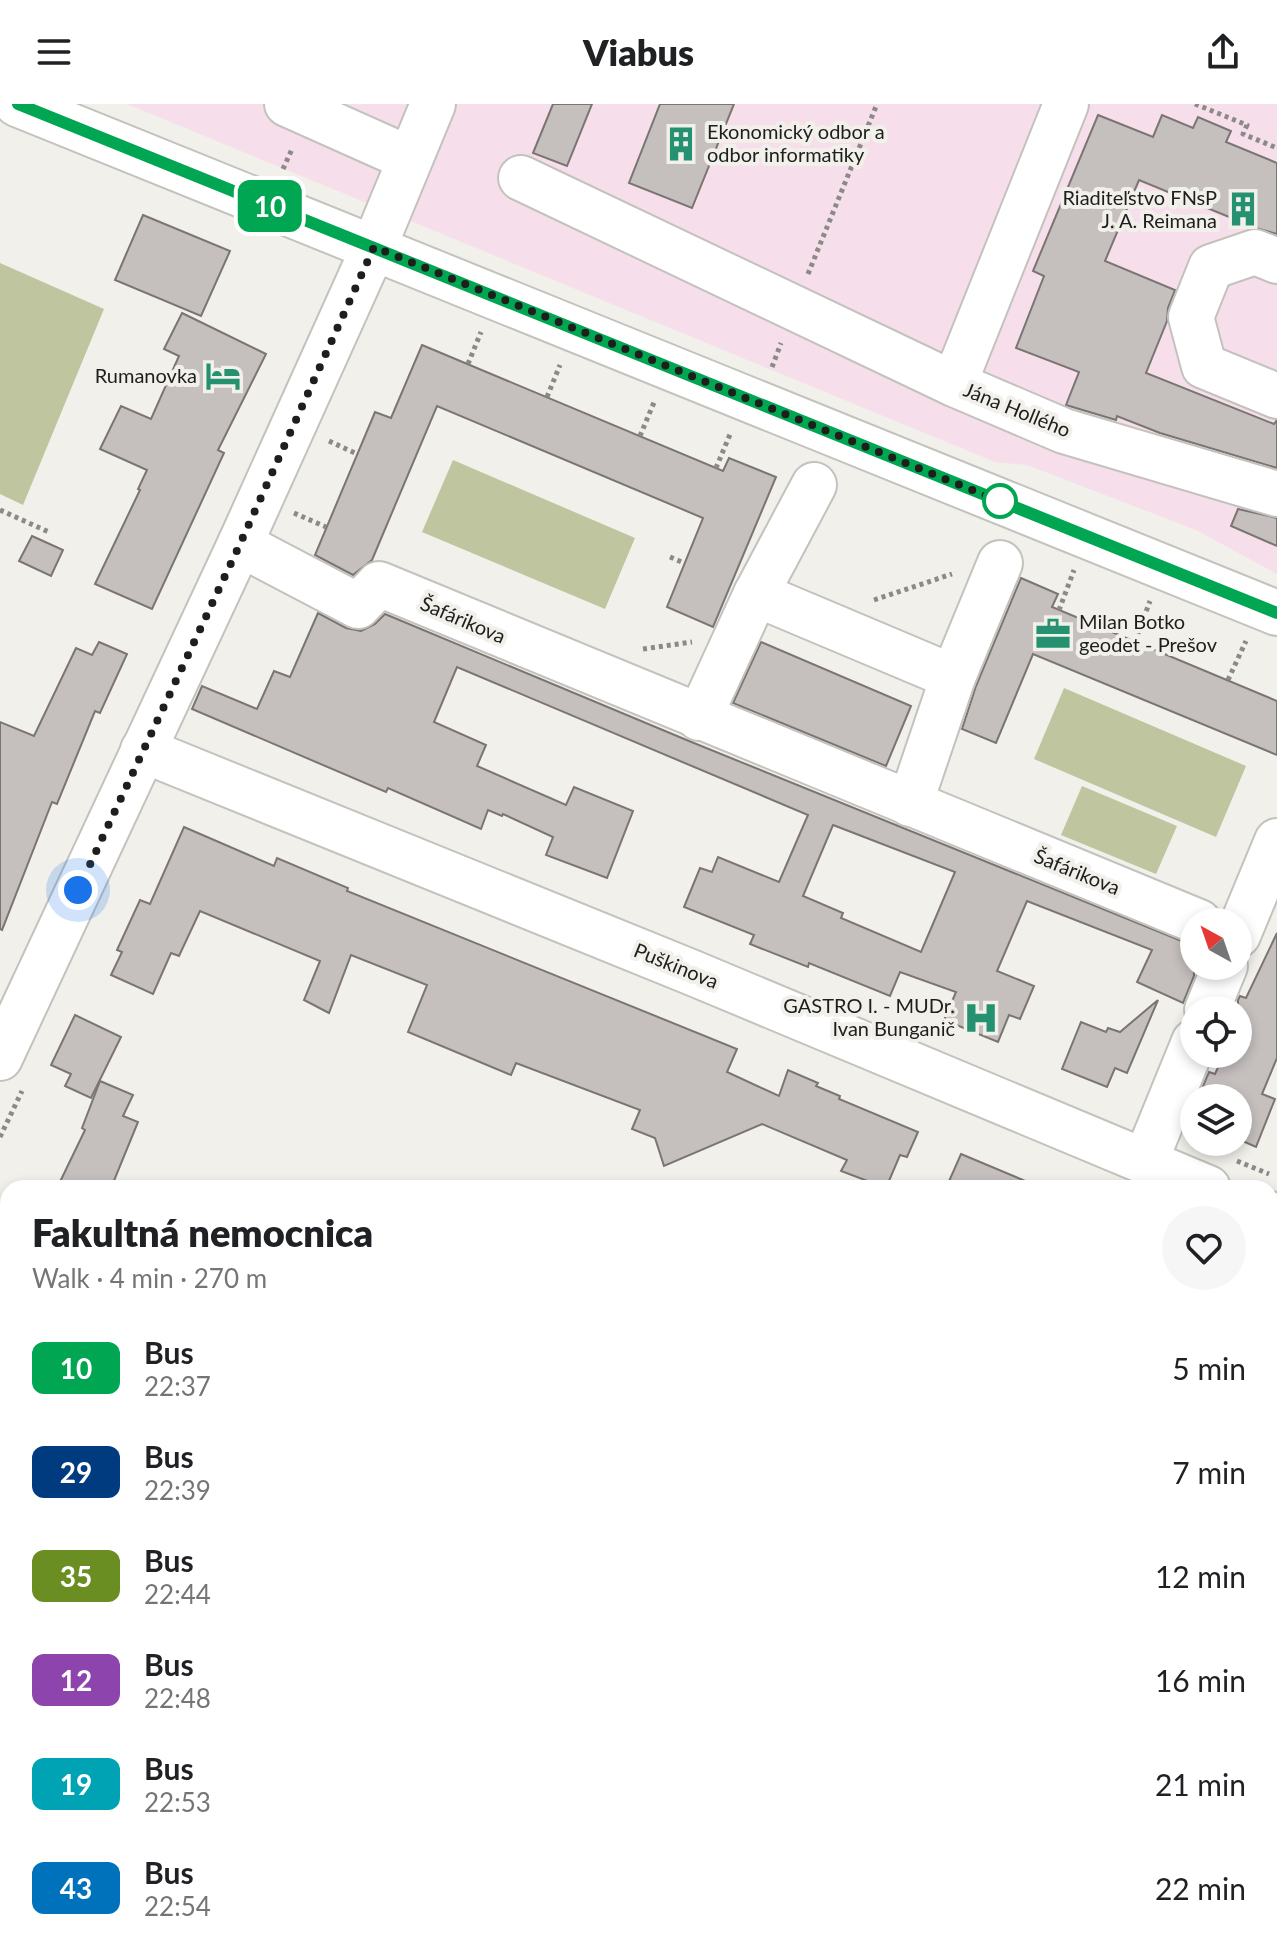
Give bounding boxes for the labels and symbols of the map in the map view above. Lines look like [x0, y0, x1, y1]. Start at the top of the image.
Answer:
place label: Ekonomický odbor a odbor informatiky [707, 119, 885, 166]
building icon: Ekonomický odbor a odbor informatiky [662, 125, 700, 163]
line badge: 10 [234, 180, 306, 232]
place label: Riaditeľstvo FNsP J. A. Reimana [1062, 185, 1217, 232]
building icon: Riaditeľstvo FNsP J. A. Reimana [1224, 190, 1262, 228]
hotel icon: Rumanovka [204, 357, 242, 395]
place label: Rumanovka [95, 363, 197, 387]
street label: Jána Hollého [960, 377, 1074, 441]
unlabelled marker [983, 484, 1017, 518]
street label: Šafárikova [417, 590, 510, 648]
place label: Milan Botko geodet - Prešov [1079, 609, 1218, 656]
office icon: Milan Botko geodet - Prešov [1034, 615, 1072, 653]
street label: Šafárikova [1031, 843, 1124, 899]
your location [58, 870, 98, 910]
north arrow [1180, 908, 1252, 980]
street label: Puškinova [631, 937, 722, 993]
place label: GASTRO I. - MUDr. Ivan Bunganič [783, 993, 955, 1040]
hospital icon: GASTRO I. - MUDr. Ivan Bunganič [962, 999, 1000, 1037]

